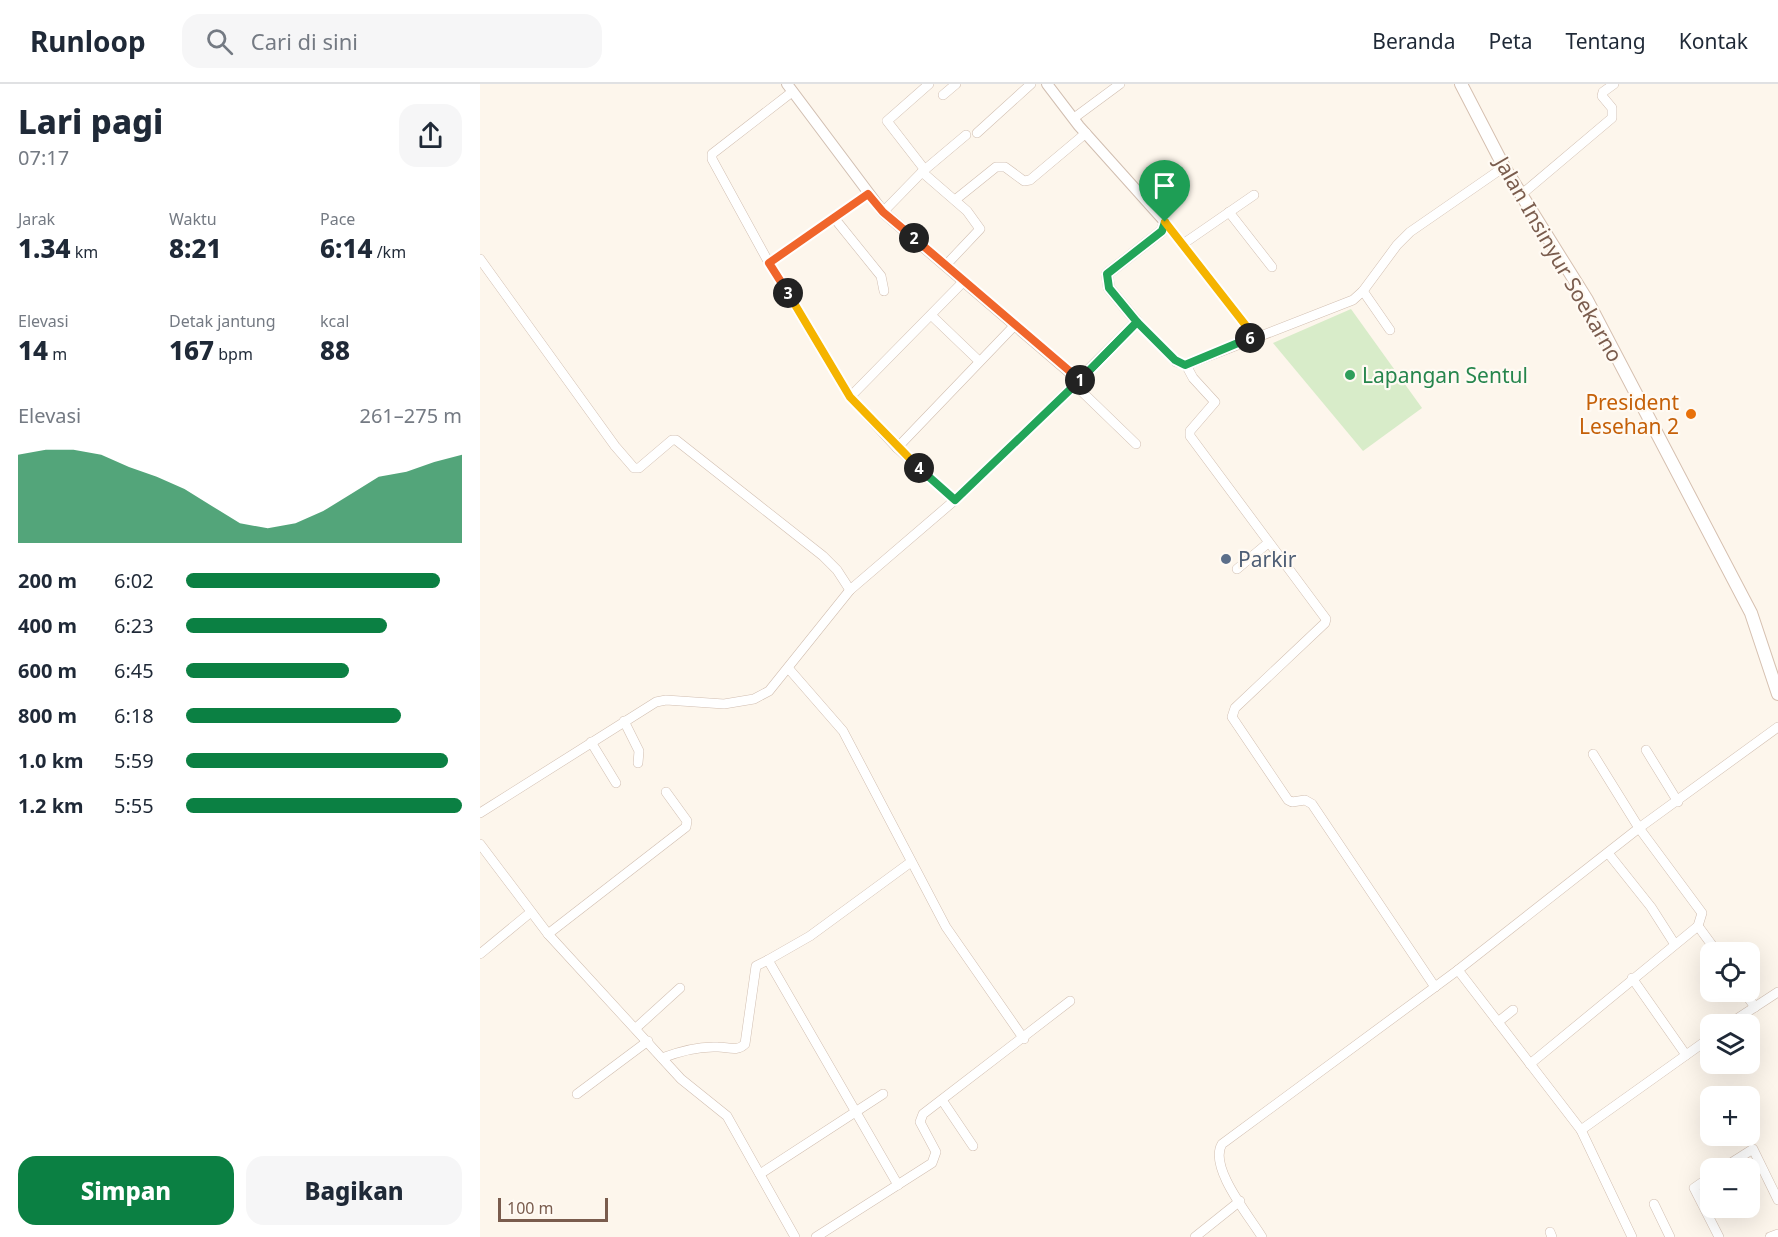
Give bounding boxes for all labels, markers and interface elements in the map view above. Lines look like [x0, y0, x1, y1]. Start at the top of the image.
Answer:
search box [182, 14, 602, 68]
text: Runloop [30, 22, 146, 60]
icon: search [203, 25, 236, 58]
text: Cari di sini [251, 26, 358, 56]
text: Beranda [1372, 27, 1456, 55]
text: Peta [1489, 27, 1532, 55]
text: Tentang [1565, 27, 1646, 55]
text: Kontak [1679, 27, 1748, 55]
text: Lari pagi [18, 99, 163, 144]
button: share [399, 104, 462, 167]
text: 07:17 [18, 144, 69, 171]
street label: Jalan Insinyur Soekarno [1488, 149, 1629, 367]
pin [1139, 160, 1190, 222]
icon: arrive [1148, 169, 1181, 202]
text: Jarak [18, 208, 55, 230]
text: Waktu [169, 208, 217, 230]
text: Pace [320, 208, 355, 230]
pin: 2 [899, 223, 929, 253]
text: 2 [909, 227, 919, 249]
text: 1.34 [18, 230, 71, 266]
text: 8:21 [169, 230, 222, 266]
text: 6:14 [320, 230, 373, 266]
text: km [71, 241, 98, 263]
text: /km [373, 241, 406, 263]
pin: 3 [773, 278, 803, 308]
text: 3 [783, 282, 793, 304]
text: Elevasi [18, 310, 69, 332]
text: Detak jantung [169, 310, 276, 332]
text: kcal [320, 310, 349, 332]
pin: 6 [1235, 323, 1265, 353]
text: 6 [1245, 327, 1255, 349]
text: 14 [18, 332, 48, 368]
text: 167 [169, 332, 214, 368]
text: 88 [320, 332, 350, 368]
text: m [48, 343, 67, 365]
text: bpm [214, 343, 253, 365]
place label: Lapangan Sentul [1362, 361, 1528, 389]
pin: 1 [1065, 365, 1095, 395]
marker: Lapangan Sentul [1343, 368, 1357, 382]
text: 1 [1075, 369, 1085, 391]
place label: President Lesehan 2 [1579, 388, 1679, 440]
text: Elevasi [18, 402, 81, 429]
text: 261–275 m [359, 402, 462, 429]
marker: President Lesehan 2 [1684, 407, 1698, 421]
pin: 4 [904, 453, 934, 483]
text: 4 [914, 457, 924, 479]
place label: Parkir [1238, 545, 1297, 573]
marker: Parkir [1219, 552, 1233, 566]
text: 200 m [18, 567, 77, 594]
text: 6:02 [114, 567, 154, 594]
text: 400 m [18, 612, 77, 639]
text: 6:23 [114, 612, 154, 639]
text: 600 m [18, 657, 77, 684]
text: 6:45 [114, 657, 154, 684]
text: 800 m [18, 702, 77, 729]
text: 6:18 [114, 702, 154, 729]
text: 1.0 km [18, 747, 84, 774]
text: 5:59 [114, 747, 154, 774]
text: 1.2 km [18, 792, 84, 819]
text: 5:55 [114, 792, 154, 819]
map controls [1700, 942, 1760, 1218]
button: locate [1700, 942, 1760, 1002]
button: layers [1700, 1014, 1760, 1074]
button: + [1700, 1086, 1760, 1146]
button: Simpan [18, 1156, 234, 1225]
button: Bagikan [246, 1156, 462, 1225]
button: − [1700, 1158, 1760, 1218]
scale bar [498, 1195, 608, 1222]
text: 100 m [507, 1197, 554, 1219]

